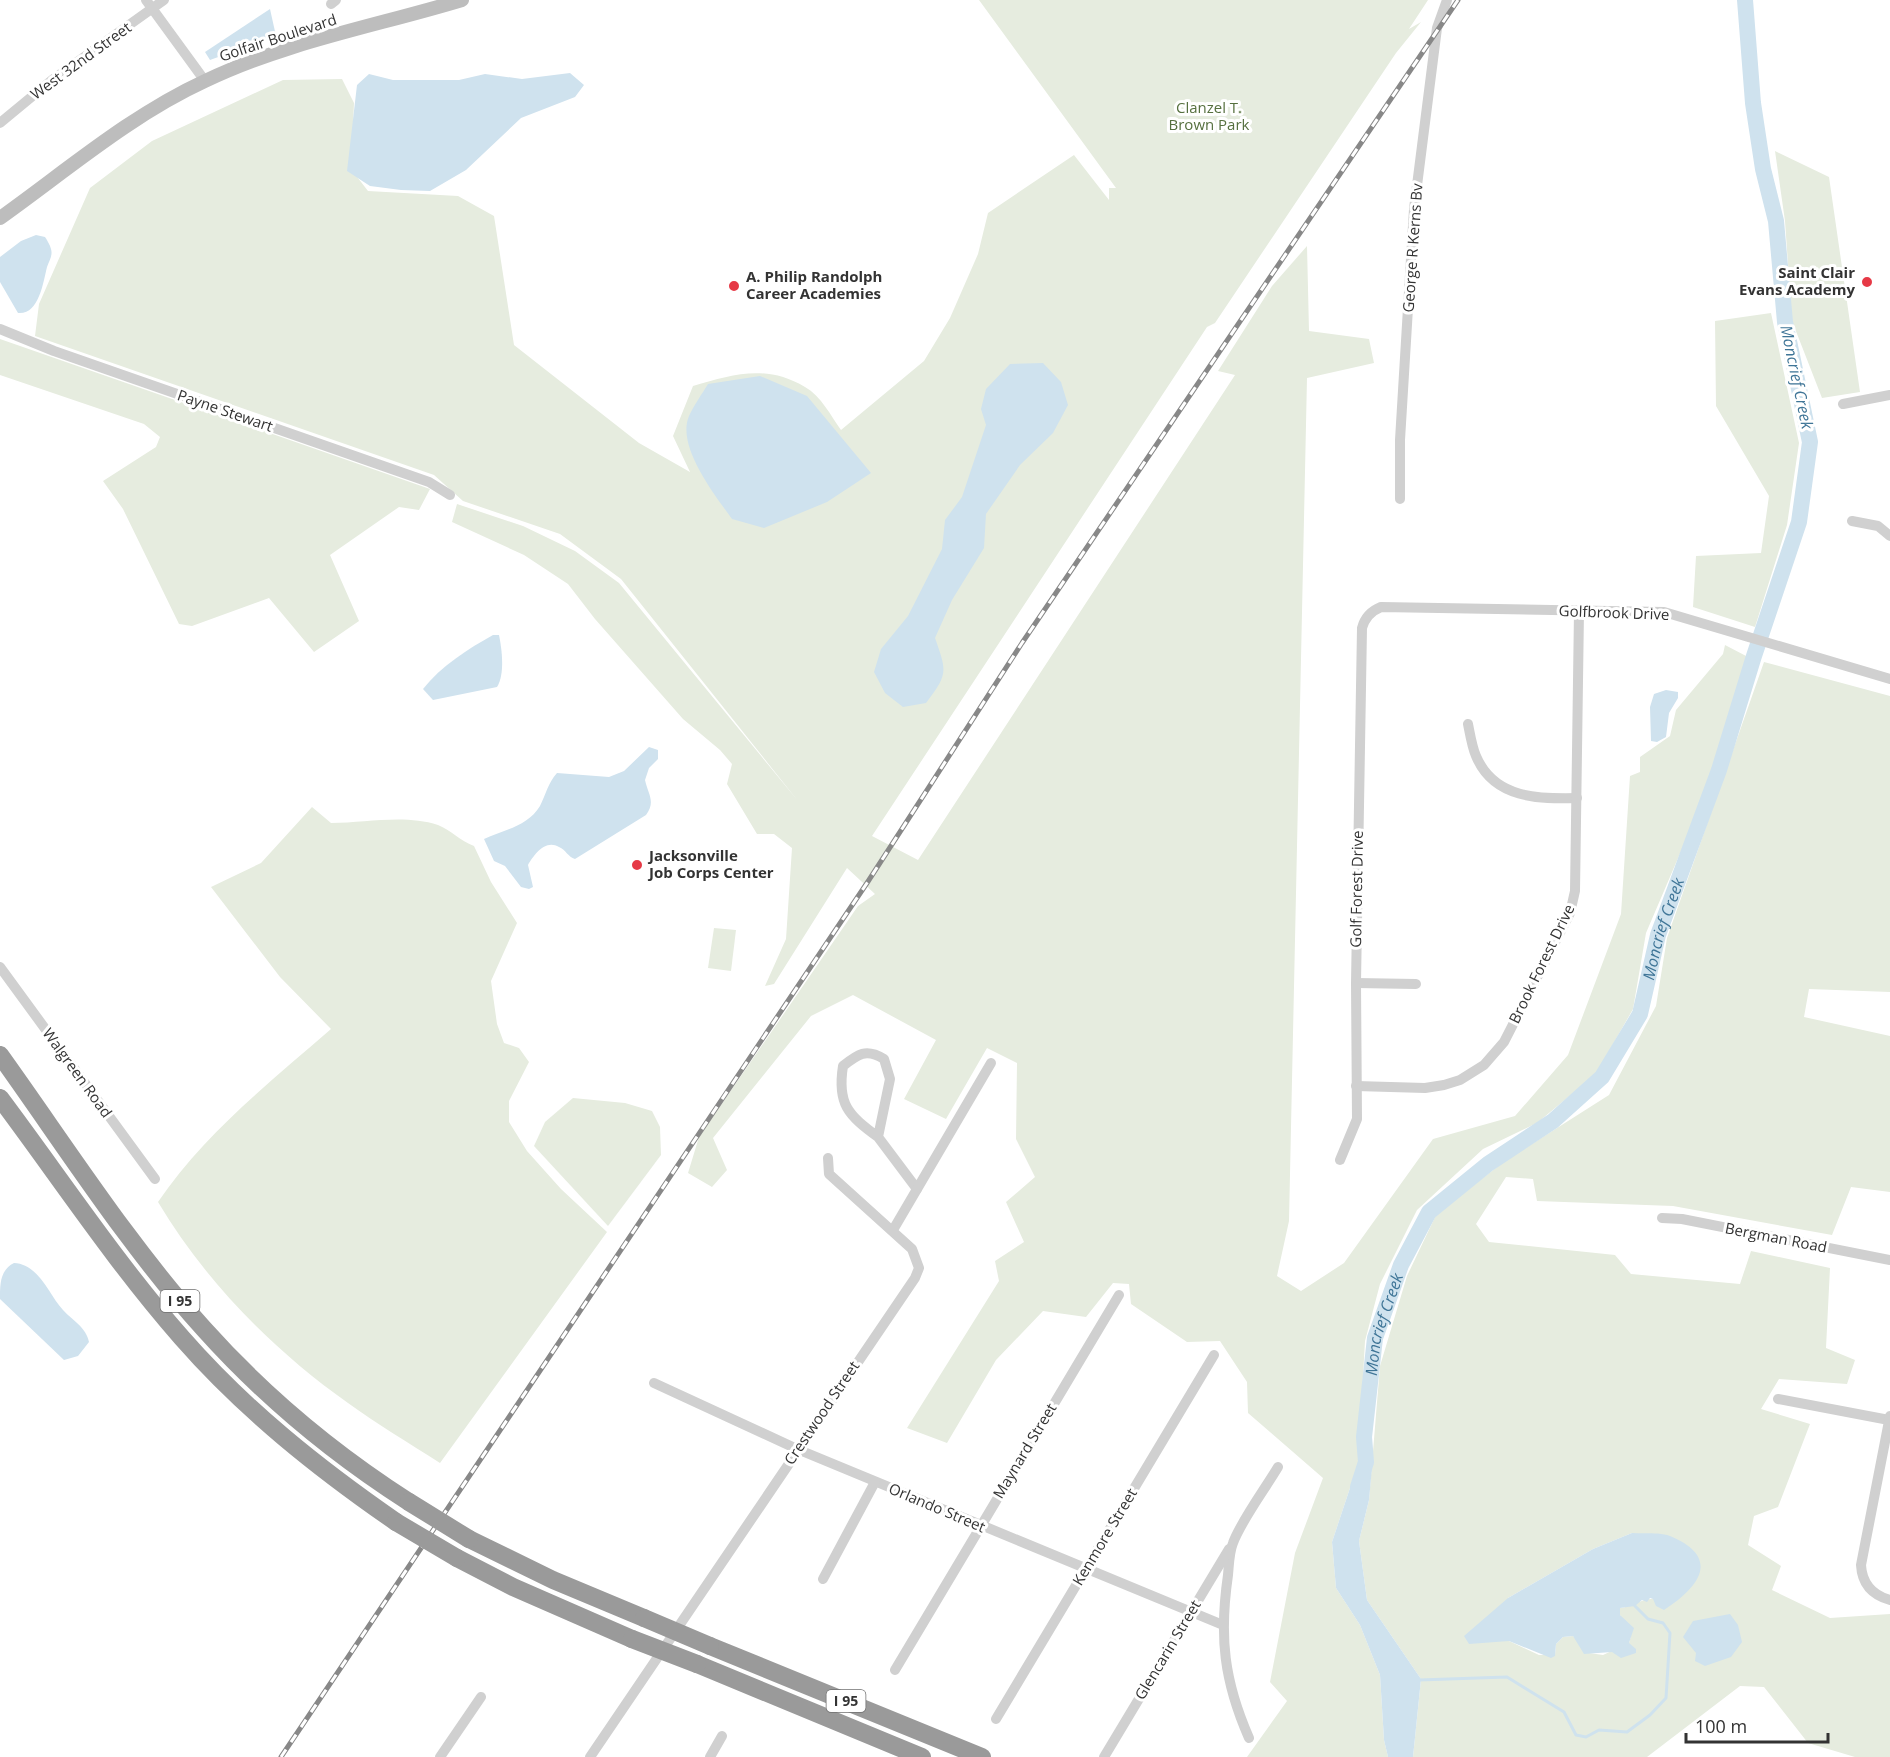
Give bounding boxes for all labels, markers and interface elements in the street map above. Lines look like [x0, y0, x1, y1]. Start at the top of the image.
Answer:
street label: Golfair Boulevard [217, 9, 339, 65]
street label: West 32nd Street [26, 17, 135, 104]
park label: Clanzel T. Brown Park [1169, 97, 1250, 134]
street label: George R Kerns Bv [1398, 182, 1427, 313]
place label: Saint Clair Evans Academy [1739, 262, 1855, 299]
place label: A. Philip Randolph Career Academies [746, 266, 882, 303]
marker: Saint Clair Evans Academy [1860, 275, 1874, 289]
marker: A. Philip Randolph Career Academies [727, 279, 741, 293]
water label: Moncrief Creek [1775, 323, 1819, 432]
street label: Payne Stewart [175, 384, 276, 436]
street label: Golfbrook Drive [1558, 600, 1670, 624]
street label: Golf Forest Drive [1345, 830, 1367, 948]
place label: Jacksonville Job Corps Center [647, 845, 774, 882]
marker: Jacksonville Job Corps Center [630, 858, 644, 872]
water label: Moncrief Creek [1637, 874, 1690, 982]
street label: Brook Forest Drive [1504, 901, 1579, 1026]
street label: Walgreen Road [39, 1024, 117, 1121]
street label: Bergman Road [1723, 1217, 1829, 1257]
water label: Moncrief Creek [1360, 1269, 1409, 1377]
road number: I 95 [160, 1290, 200, 1312]
street label: Crestwood Street [779, 1357, 863, 1468]
street label: Maynard Street [988, 1399, 1061, 1502]
street label: Orlando Street [886, 1478, 989, 1536]
street label: Kenmore Street [1067, 1484, 1141, 1589]
street label: Glencarin Street [1130, 1596, 1205, 1703]
road number: I 95 [826, 1690, 866, 1712]
scale bar [1686, 1706, 1828, 1744]
text: 100 m [1695, 1714, 1747, 1738]

